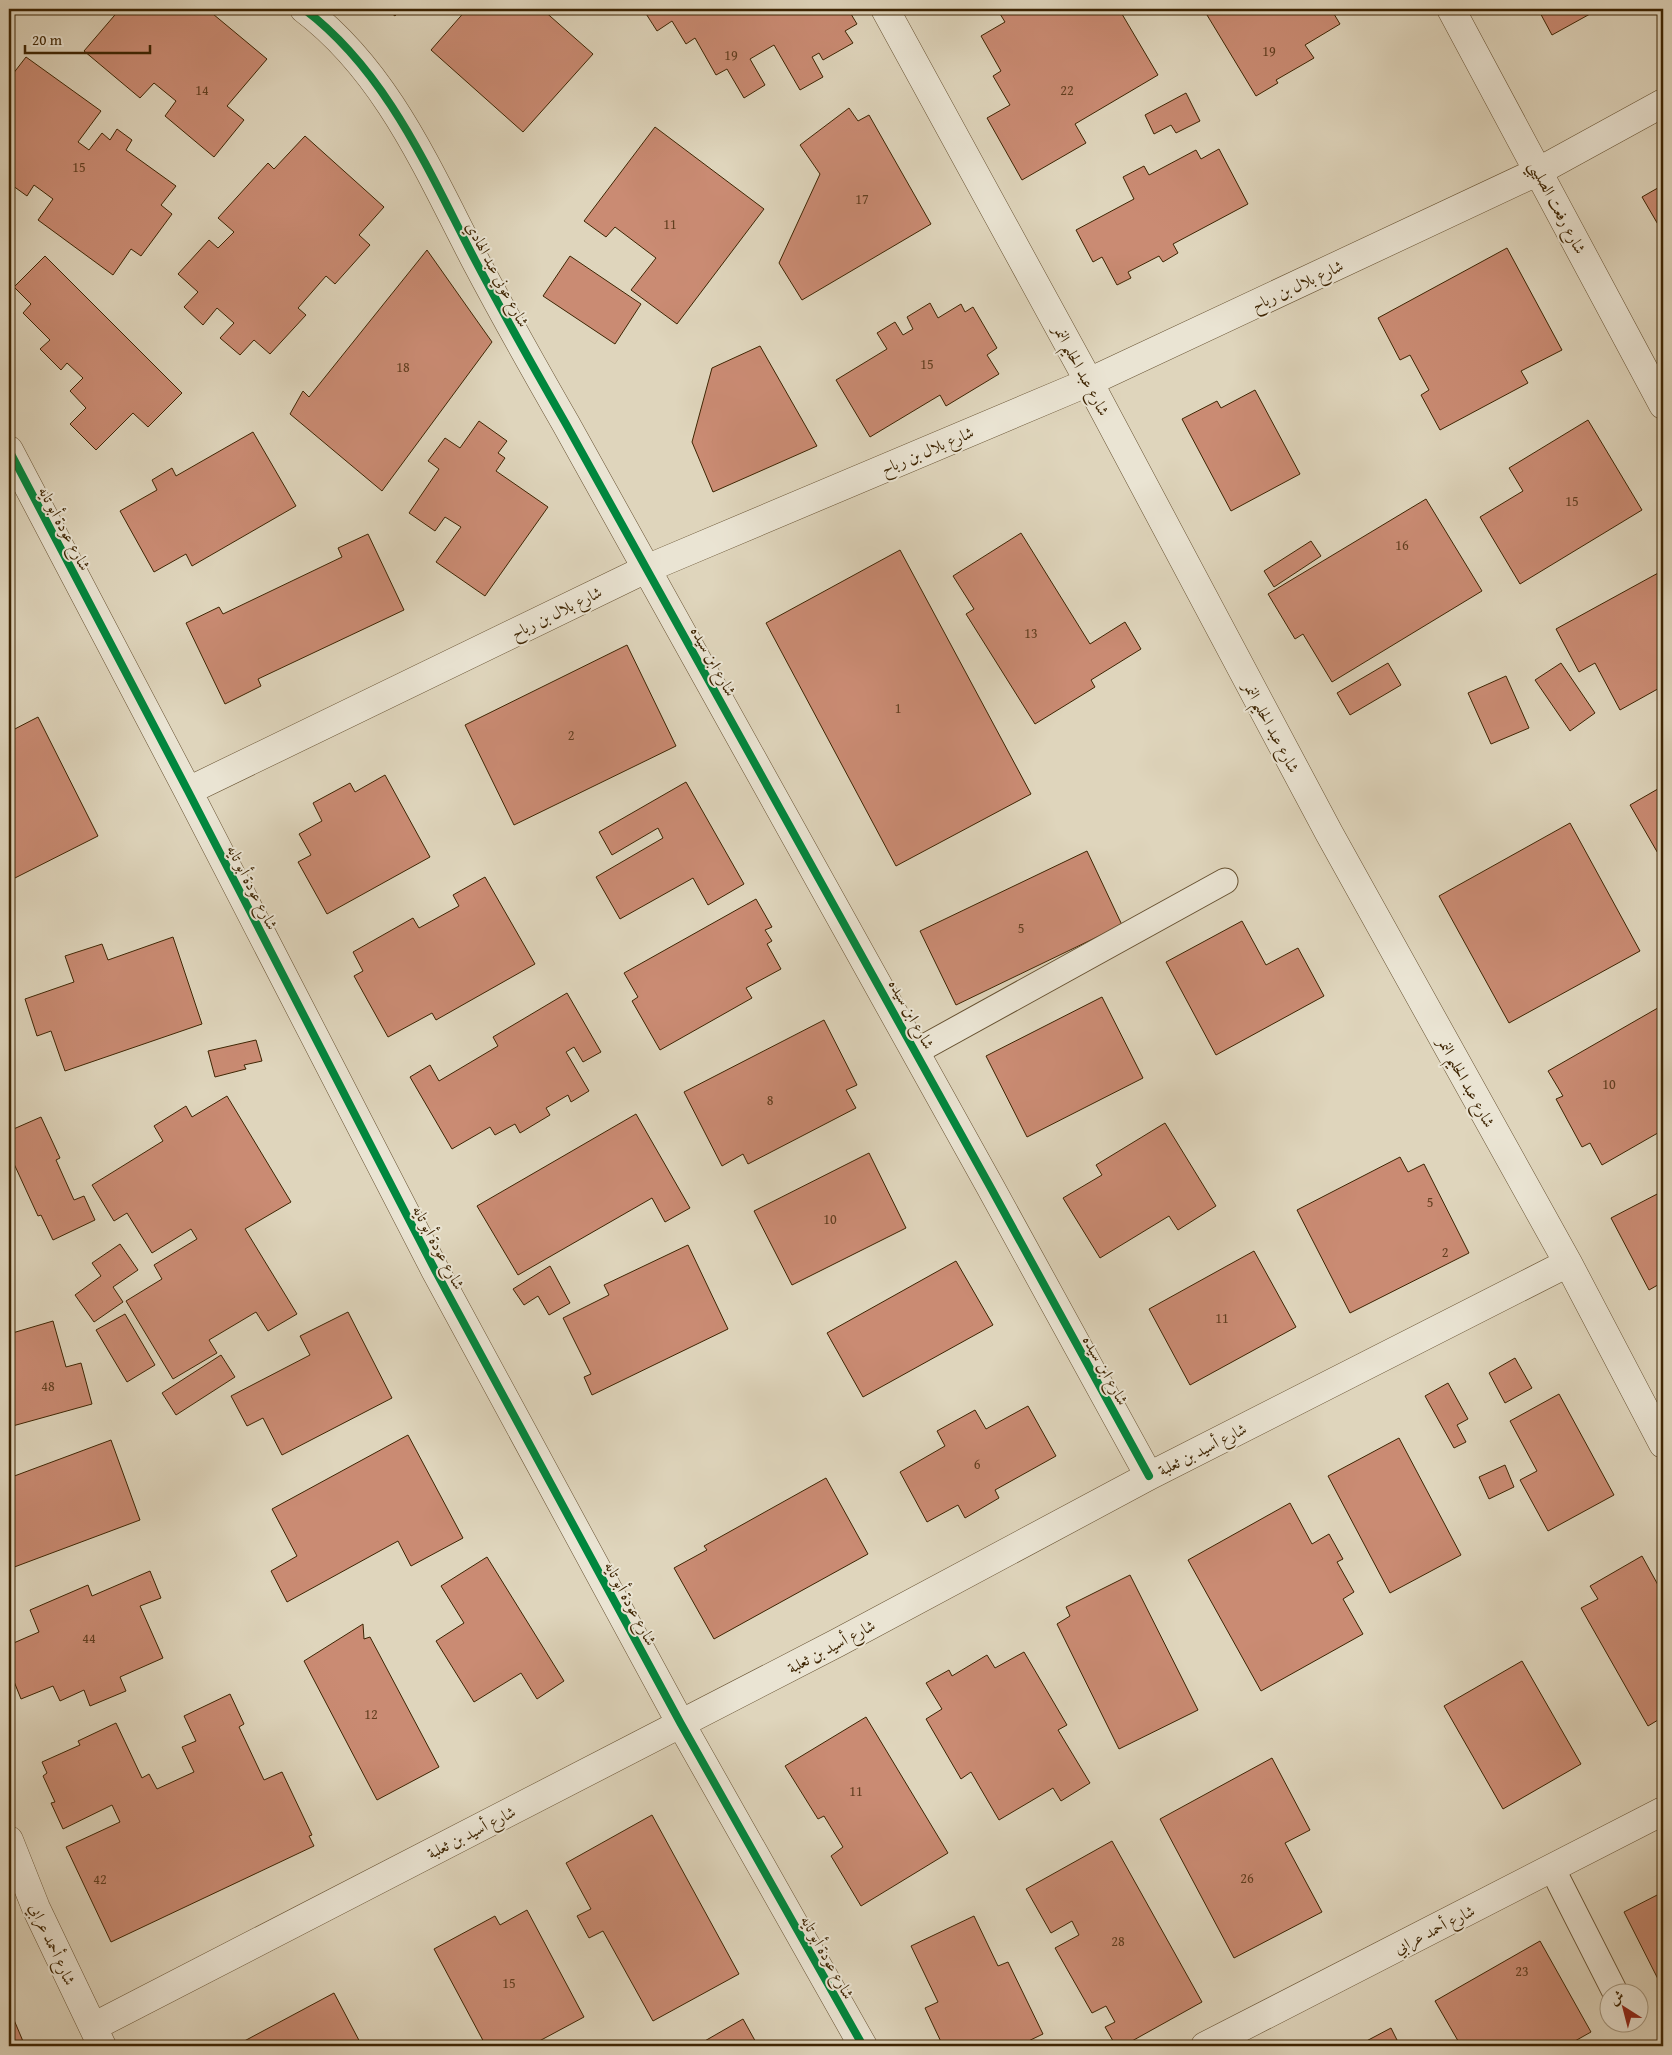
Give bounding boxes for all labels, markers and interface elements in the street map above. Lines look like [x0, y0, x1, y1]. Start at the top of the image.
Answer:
scale bar [25, 22, 150, 54]
text: 20 m [32, 29, 63, 50]
house number: 19 [1262, 41, 1276, 61]
house number: 19 [724, 45, 738, 65]
house number: 14 [195, 80, 209, 100]
house number: 22 [1060, 80, 1074, 100]
street label: شارع رفعت الصليبي [1520, 156, 1593, 260]
house number: 15 [72, 157, 86, 177]
house number: 17 [855, 189, 869, 209]
house number: 11 [663, 214, 677, 234]
street label: شارع عوني عبد الهادي [458, 217, 536, 332]
street label: شارع بلال بن رباح [1247, 253, 1348, 320]
street label: شارع عبد الحليم النمر [1043, 318, 1116, 422]
house number: 15 [920, 354, 934, 374]
house number: 18 [396, 357, 410, 377]
street label: شارع بلال بن رباح [877, 420, 978, 483]
street label: شارع عودة أبو تايه [31, 481, 97, 576]
house number: 15 [1565, 491, 1579, 511]
house number: 16 [1395, 535, 1409, 555]
street label: شارع بلال بن رباح [506, 580, 607, 647]
street label: شارع ابن سيده [683, 622, 743, 701]
house number: 13 [1024, 623, 1038, 643]
street label: شارع عبد الحليم النمر [1233, 675, 1306, 779]
house number: 1 [895, 698, 901, 718]
house number: 2 [568, 725, 574, 745]
street label: شارع عودة أبو تايه [219, 840, 285, 935]
house number: 5 [1018, 918, 1024, 938]
street label: شارع ابن سيده [881, 975, 941, 1054]
street label: شارع عبد الحليم النمر [1427, 1031, 1502, 1134]
house number: 10 [1602, 1074, 1616, 1094]
house number: 8 [767, 1090, 774, 1110]
house number: 5 [1427, 1192, 1433, 1212]
street label: شارع عودة أبو تايه [405, 1200, 471, 1295]
house number: 10 [823, 1209, 837, 1229]
house number: 2 [1442, 1242, 1448, 1262]
house number: 11 [1215, 1308, 1229, 1328]
street label: شارع ابن سيده [1075, 1331, 1135, 1410]
house number: 48 [41, 1376, 55, 1396]
street label: شارع أسيد بن ثعلبة [1154, 1416, 1251, 1483]
house number: 6 [974, 1454, 981, 1474]
street label: شارع عودة أبو تايه [597, 1556, 663, 1651]
street label: شارع أسيد بن ثعلبة [783, 1613, 880, 1681]
house number: 44 [82, 1628, 96, 1648]
house number: 12 [364, 1704, 378, 1724]
house number: 11 [849, 1781, 863, 1801]
street label: شارع أسيد بن ثعلبة [423, 1799, 520, 1866]
house number: 26 [1240, 1868, 1254, 1888]
house number: 42 [93, 1869, 107, 1889]
street label: شارع أحمد عرابي [1389, 1898, 1480, 1961]
street label: شارع أحمد عرابي [22, 1899, 83, 1990]
street label: شارع عودة أبو تايه [793, 1911, 861, 2004]
house number: 28 [1111, 1931, 1125, 1951]
house number: 23 [1515, 1961, 1529, 1981]
house number: 15 [502, 1973, 516, 1993]
north arrow [1600, 1982, 1650, 2032]
text: ش [1605, 1985, 1628, 2010]

